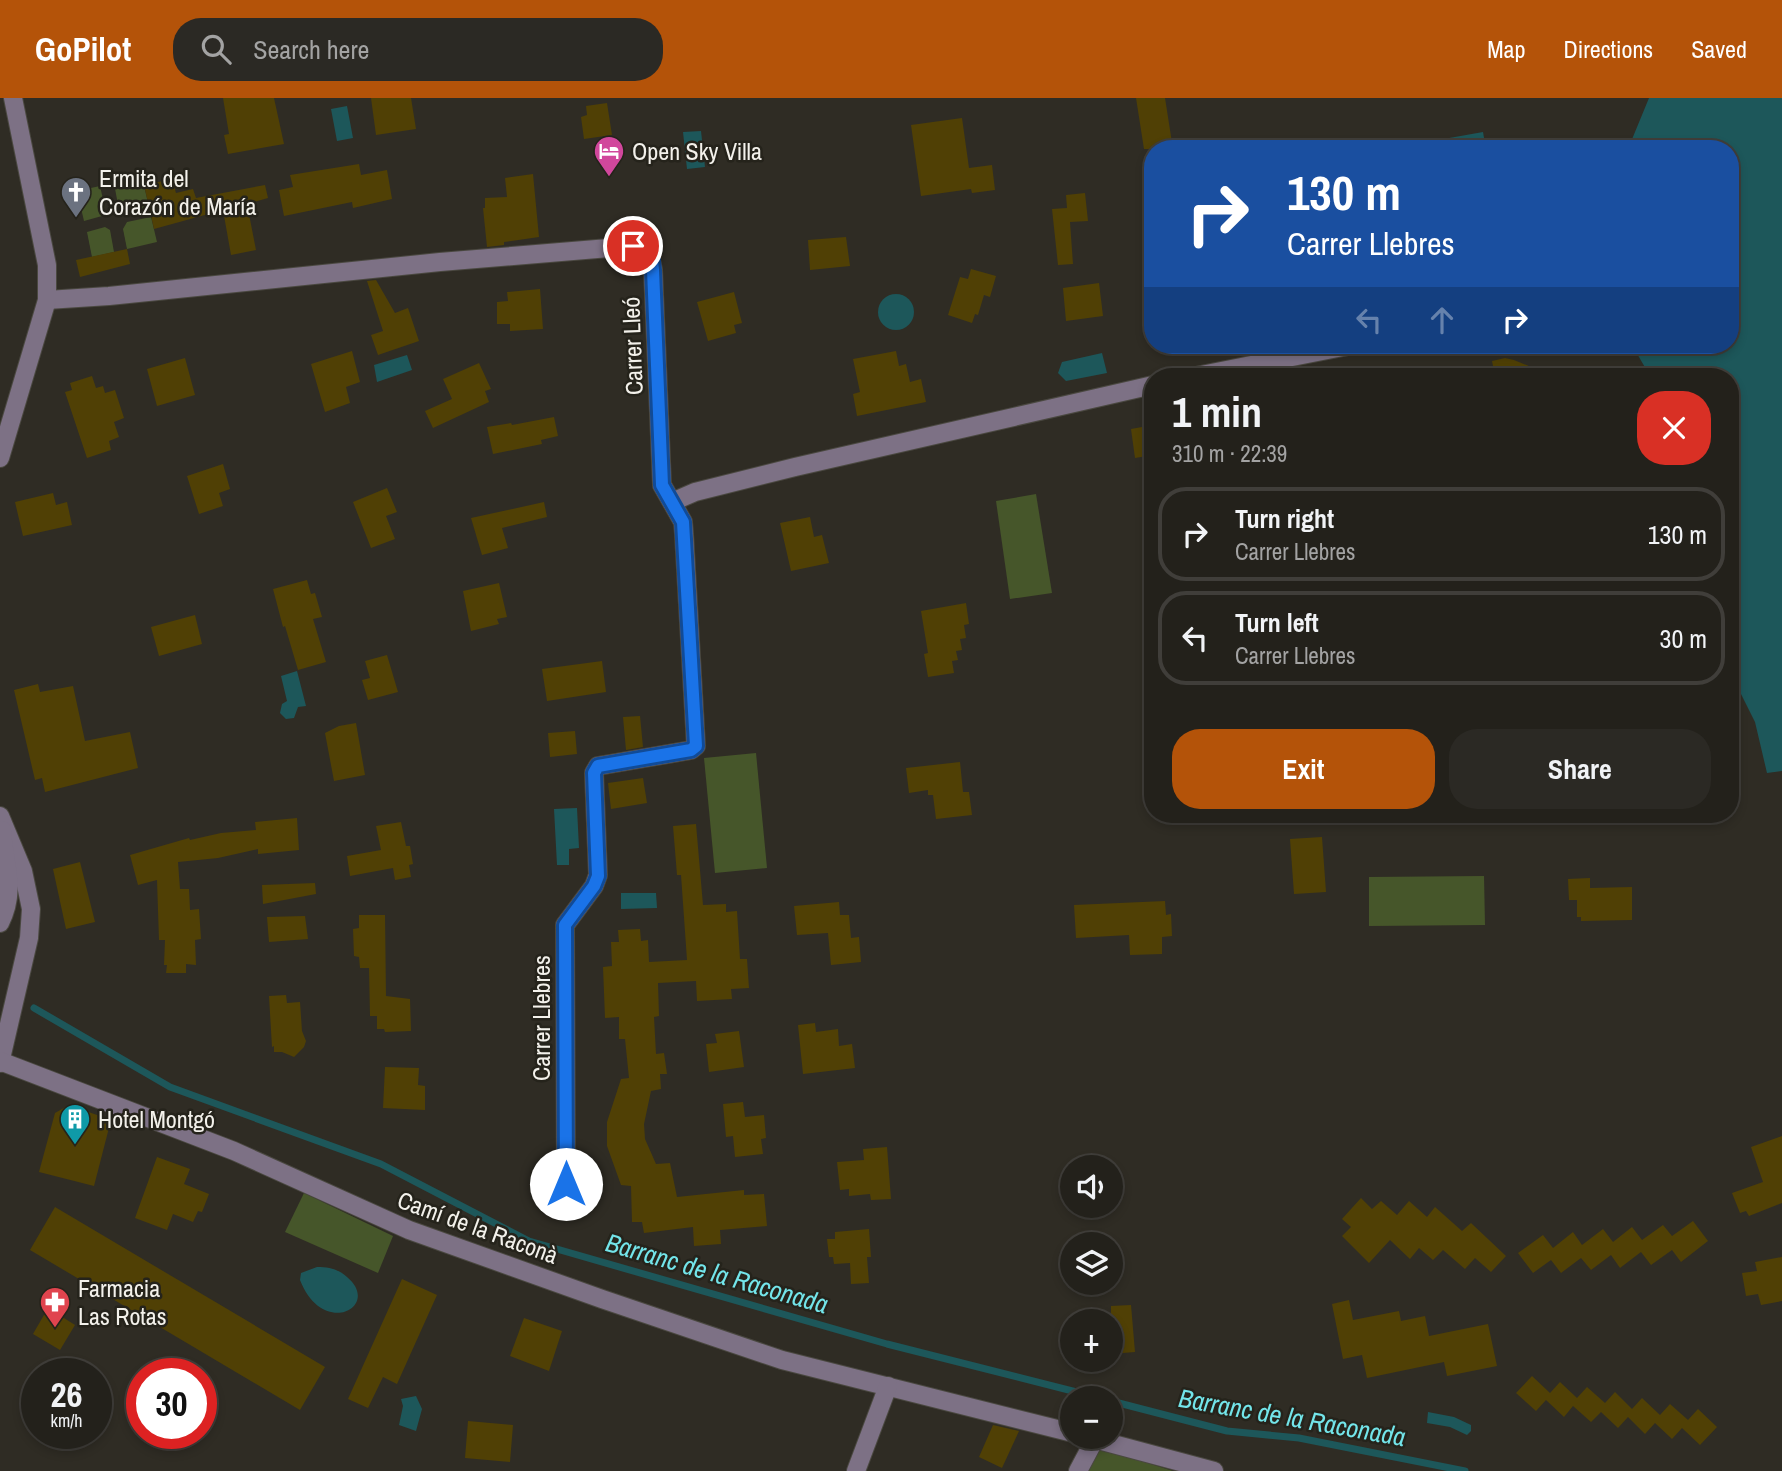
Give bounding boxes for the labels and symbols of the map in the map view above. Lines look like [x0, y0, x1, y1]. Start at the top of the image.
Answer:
hotel icon: Open Sky Villa [592, 134, 626, 178]
place label: Open Sky Villa [632, 135, 762, 167]
place label: Ermita del Corazón de María [99, 162, 257, 222]
church icon: Ermita del Corazón de María [59, 175, 93, 219]
pin [603, 216, 663, 276]
street label: Carrer Lleó [614, 296, 650, 396]
street label: Carrer Llebres [525, 955, 557, 1081]
building icon: Hotel Montgó [58, 1102, 92, 1146]
place label: Hotel Montgó [98, 1103, 215, 1135]
position arrow [529, 1147, 603, 1221]
street label: Camí de la Raconà [393, 1183, 563, 1271]
water label: Barranc de la Raconada [602, 1224, 832, 1322]
place label: Farmacia Las Rotas [78, 1272, 167, 1332]
pharmacy icon: Farmacia Las Rotas [38, 1285, 72, 1329]
speed limit sign: 30 [126, 1358, 217, 1449]
water label: Barranc de la Raconada [1176, 1380, 1408, 1454]

